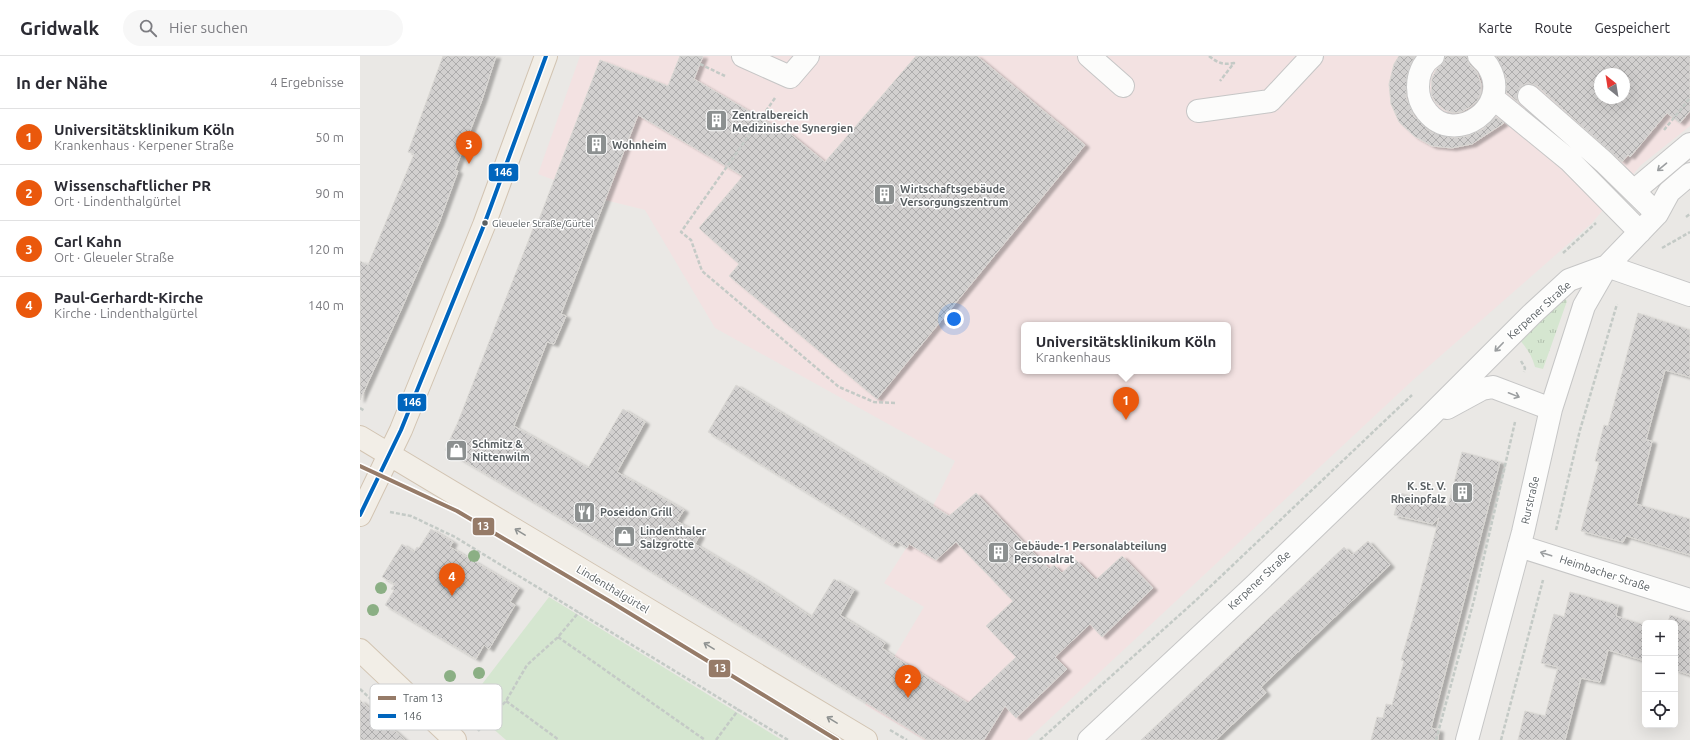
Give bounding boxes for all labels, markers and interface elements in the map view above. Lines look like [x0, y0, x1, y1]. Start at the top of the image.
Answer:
search box [123, 10, 403, 46]
text: Gridwalk [20, 17, 99, 39]
icon: search [137, 17, 159, 39]
text: Hier suchen [169, 19, 248, 36]
text: Karte [1478, 20, 1512, 36]
text: Route [1534, 20, 1573, 36]
text: Gespeichert [1595, 20, 1670, 36]
north arrow [1594, 68, 1630, 104]
text: In der Nähe [16, 73, 108, 92]
text: 4 Ergebnisse [270, 75, 344, 89]
building icon: Zentralbereich Medizinische Synergien [704, 108, 730, 134]
place label: Zentralbereich Medizinische Synergien [732, 109, 853, 134]
text: Universitätsklinikum Köln [54, 121, 235, 138]
text: 1 [25, 130, 33, 144]
text: 50 m [315, 130, 344, 144]
pin: 3 [456, 131, 482, 164]
building icon: Wohnheim [584, 132, 610, 158]
text: Krankenhaus · Kerpener Straße [54, 138, 234, 152]
place label: Wohnheim [612, 139, 667, 151]
line badge: 146 [488, 163, 519, 182]
one-way arrow [1657, 163, 1667, 172]
text: 146 [494, 166, 512, 178]
text: Wissenschaftlicher PR [54, 177, 211, 194]
building icon: Wirtschaftsgebäude Versorgungszentrum [872, 182, 898, 208]
place label: Wirtschaftsgebäude Versorgungszentrum [900, 183, 1008, 208]
text: 2 [25, 186, 33, 200]
text: 90 m [315, 186, 344, 200]
text: Ort · Lindenthalgürtel [54, 194, 181, 208]
marker: Gleueler Straße/Gürtel [480, 218, 490, 228]
place label: Gleueler Straße/Gürtel [492, 218, 594, 229]
text: Carl Kahn [54, 233, 122, 250]
text: 3 [25, 242, 33, 256]
text: 120 m [308, 242, 344, 256]
text: Ort · Gleueler Straße [54, 250, 174, 264]
street label: Kerpener Straße [1505, 278, 1573, 342]
text: Paul-Gerhardt-Kirche [54, 289, 203, 306]
text: 4 [25, 298, 33, 312]
text: 140 m [308, 298, 344, 312]
text: Kirche · Lindenthalgürtel [54, 306, 198, 320]
your location [944, 309, 964, 329]
popup [1021, 322, 1231, 374]
text: Universitätsklinikum Köln [1036, 333, 1216, 350]
one-way arrow [1494, 342, 1504, 352]
text: Krankenhaus [1036, 350, 1111, 364]
pin: 1 [1113, 387, 1139, 420]
one-way arrow [1508, 392, 1520, 400]
line badge: 146 [397, 393, 427, 412]
text: 146 [403, 396, 421, 408]
shop icon: Schmitz & Nittenwilm [443, 437, 469, 463]
place label: Schmitz & Nittenwilm [472, 438, 530, 463]
street label: Rurstraße [1519, 475, 1541, 525]
building icon: K. St. V. Rheinpfalz [1449, 479, 1475, 505]
place label: K. St. V. Rheinpfalz [1391, 480, 1447, 505]
restaurant icon: Poseidon Grill [571, 499, 597, 525]
place label: Poseidon Grill [600, 506, 673, 518]
line badge: 13 [472, 517, 495, 536]
text: 13 [477, 520, 489, 532]
shop icon: Lindenthaler Salzgrotte [612, 524, 638, 550]
place label: Lindenthaler Salzgrotte [640, 525, 707, 550]
one-way arrow [514, 528, 526, 536]
building icon: Gebäude-1 Personalabteilung Personalrat [986, 539, 1012, 565]
place label: Gebäude-1 Personalabteilung Personalrat [1014, 540, 1167, 565]
street label: Kerpener Straße [1225, 548, 1293, 612]
one-way arrow [1540, 550, 1553, 557]
street label: Heimbacher Straße [1558, 553, 1652, 593]
pin: 4 [439, 563, 465, 596]
street label: Lindenthalgürtel [575, 563, 652, 615]
map controls [1642, 620, 1678, 728]
button: + [1642, 620, 1678, 656]
one-way arrow [703, 641, 715, 649]
button: − [1642, 656, 1678, 692]
line badge: 13 [708, 659, 731, 678]
text: 13 [714, 662, 726, 674]
pin: 2 [895, 665, 921, 698]
legend [370, 684, 502, 730]
text: Tram 13 [403, 692, 443, 704]
button: locate [1642, 692, 1678, 728]
text: 146 [403, 710, 422, 722]
one-way arrow [826, 715, 838, 723]

